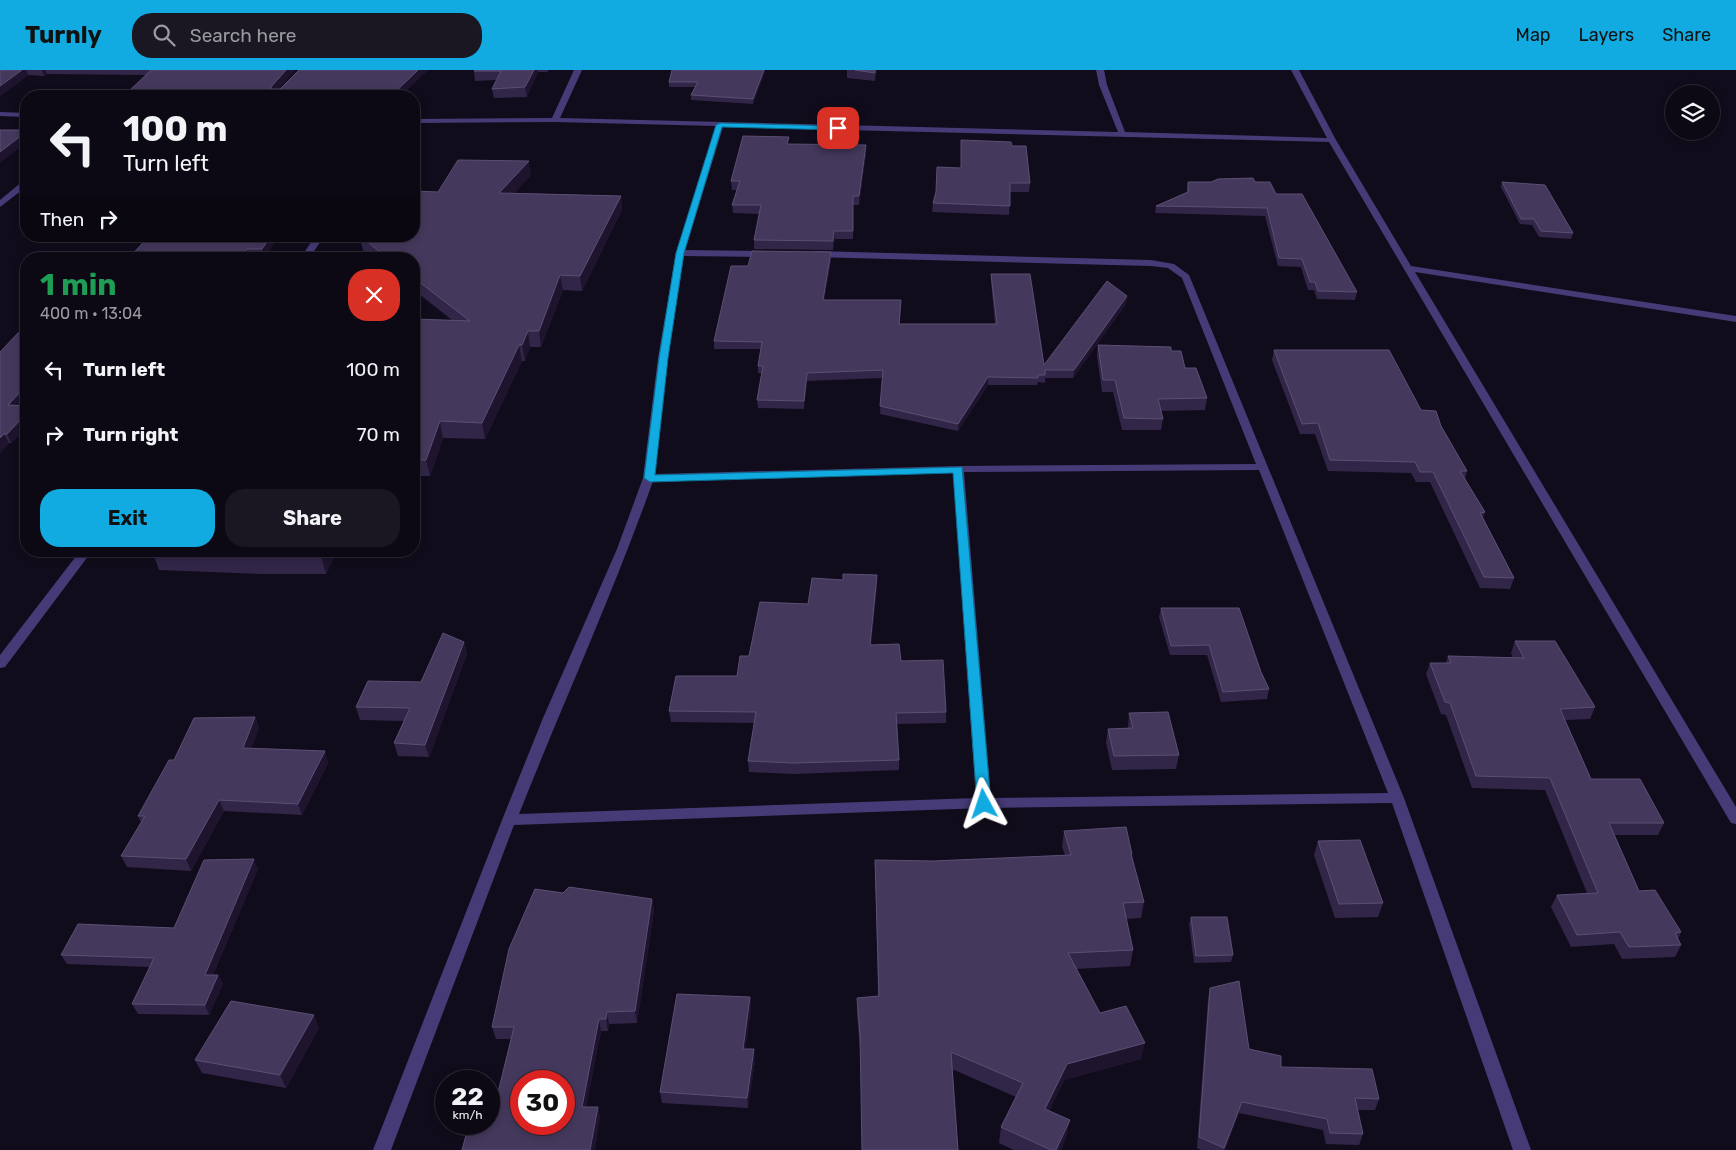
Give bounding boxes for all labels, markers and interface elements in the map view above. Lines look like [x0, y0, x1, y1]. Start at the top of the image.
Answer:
search box [132, 13, 482, 58]
text: Turnly [25, 21, 102, 49]
icon: search [150, 21, 178, 49]
text: Search here [190, 24, 296, 47]
text: Map [1516, 24, 1551, 46]
text: Layers [1579, 24, 1634, 46]
text: Share [1662, 24, 1711, 46]
map controls [1665, 85, 1720, 140]
button: layers [1665, 85, 1720, 140]
pin [817, 107, 859, 149]
text: 100 m [123, 108, 228, 150]
icon: left [40, 110, 105, 175]
icon: arrive [824, 114, 852, 142]
text: Turn left [123, 150, 209, 177]
icon: right [94, 205, 122, 233]
text: Then [40, 208, 84, 231]
text: 1 min [40, 267, 117, 303]
button: close [348, 269, 400, 321]
text: 400 m · 13:04 [40, 304, 142, 323]
icon: left [40, 356, 68, 384]
text: Turn left [83, 358, 165, 381]
text: 100 m [346, 358, 400, 381]
icon: right [40, 421, 68, 449]
text: Turn right [83, 423, 178, 446]
text: 70 m [357, 423, 400, 446]
button: Exit [40, 489, 215, 547]
button: Share [225, 489, 400, 547]
position arrow [957, 777, 1009, 829]
speed limit sign: 30 [510, 1070, 575, 1135]
text: 22 [451, 1082, 484, 1111]
text: km/h [453, 1108, 482, 1122]

